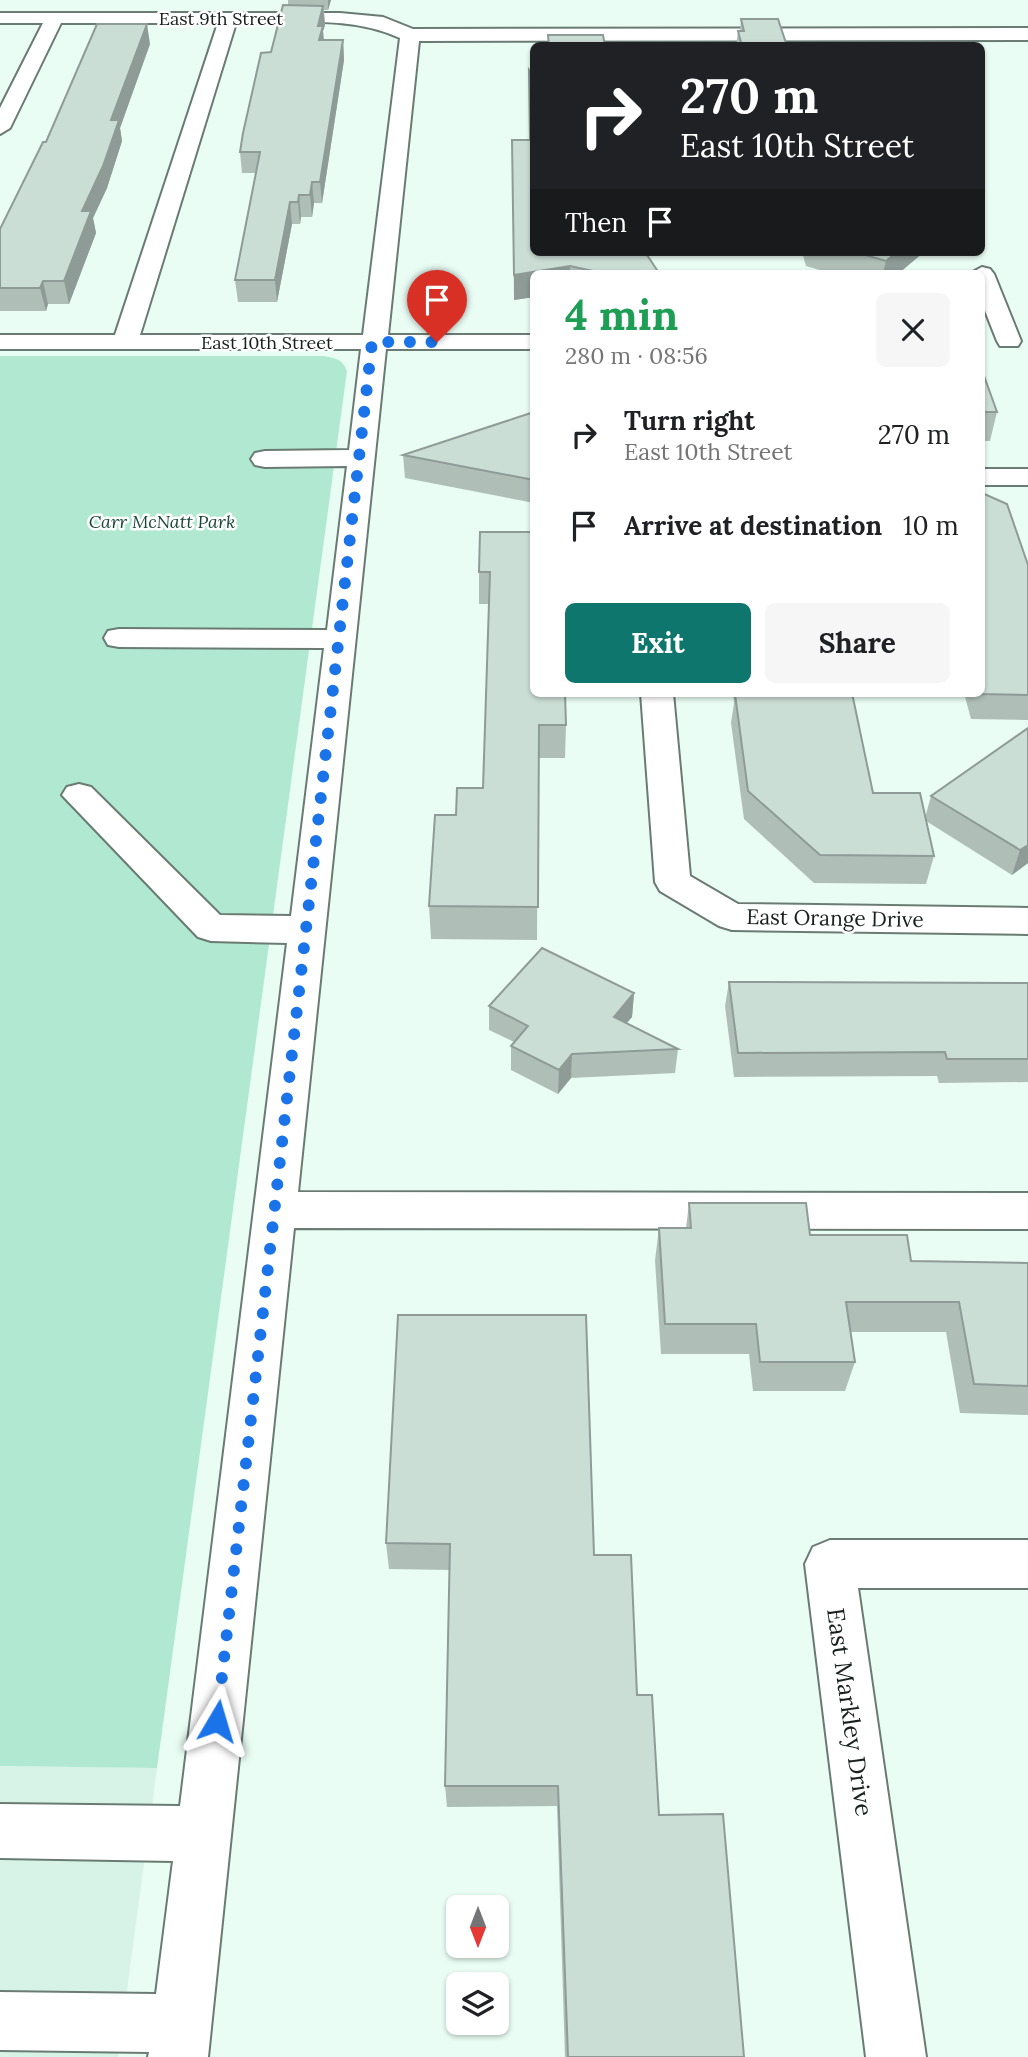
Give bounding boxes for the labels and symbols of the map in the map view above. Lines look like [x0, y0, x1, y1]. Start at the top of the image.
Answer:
street label: East 9th Street [159, 7, 283, 30]
pin [407, 270, 467, 342]
street label: East 10th Street [201, 331, 333, 354]
park label: Carr McNatt Park [89, 510, 235, 533]
street label: East Orange Drive [746, 903, 924, 933]
street label: East Markley Drive [820, 1606, 880, 1818]
position arrow [180, 1684, 254, 1758]
north arrow [446, 1895, 509, 1958]

